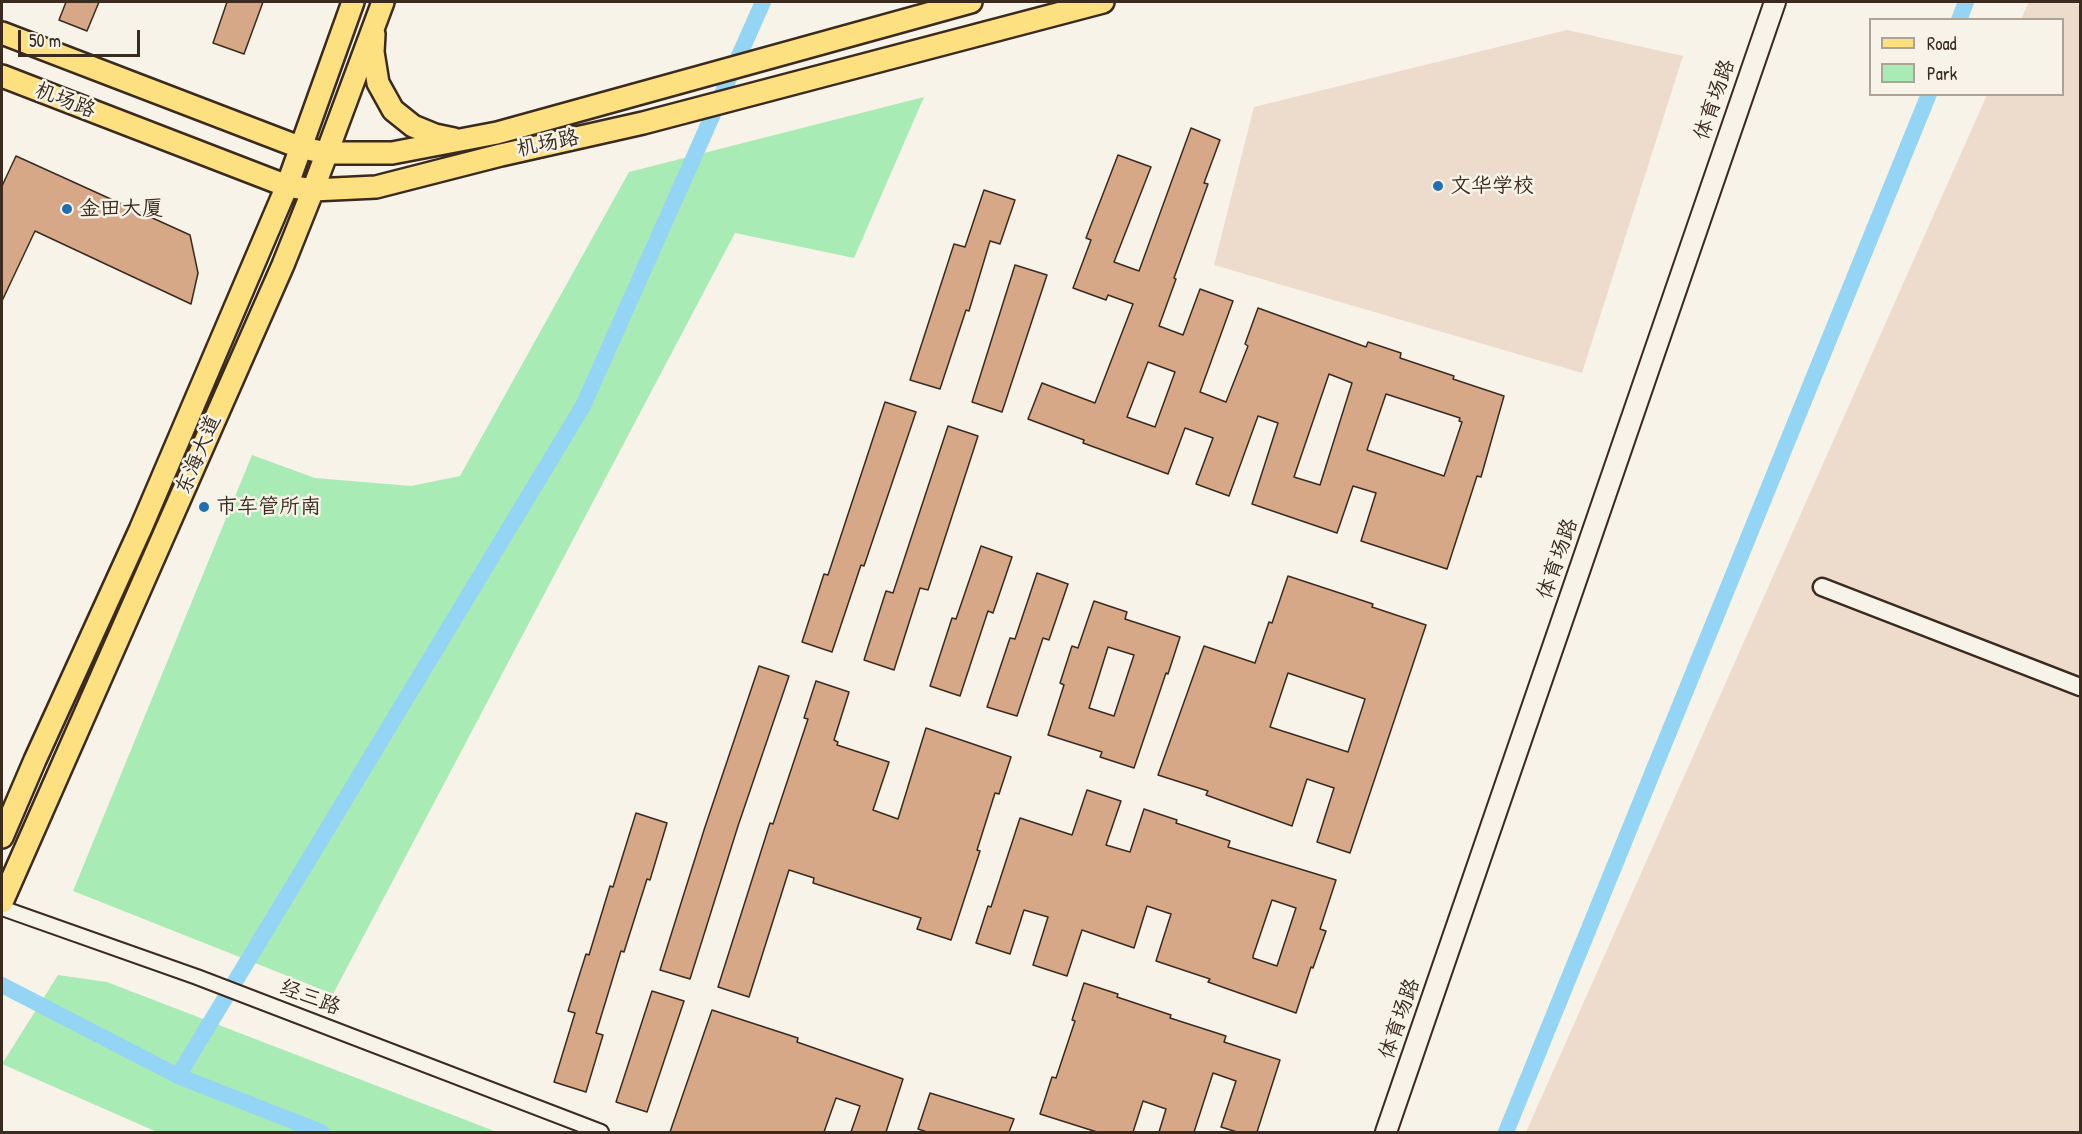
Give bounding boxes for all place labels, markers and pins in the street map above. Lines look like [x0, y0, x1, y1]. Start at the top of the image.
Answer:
place label: 文华学校 [1450, 173, 1534, 199]
marker: 文华学校 [1431, 179, 1445, 193]
place label: 金田大厦 [79, 196, 163, 222]
marker: 金田大厦 [60, 202, 74, 216]
place label: 市车管所南 [216, 494, 321, 520]
marker: 市车管所南 [197, 500, 211, 514]

